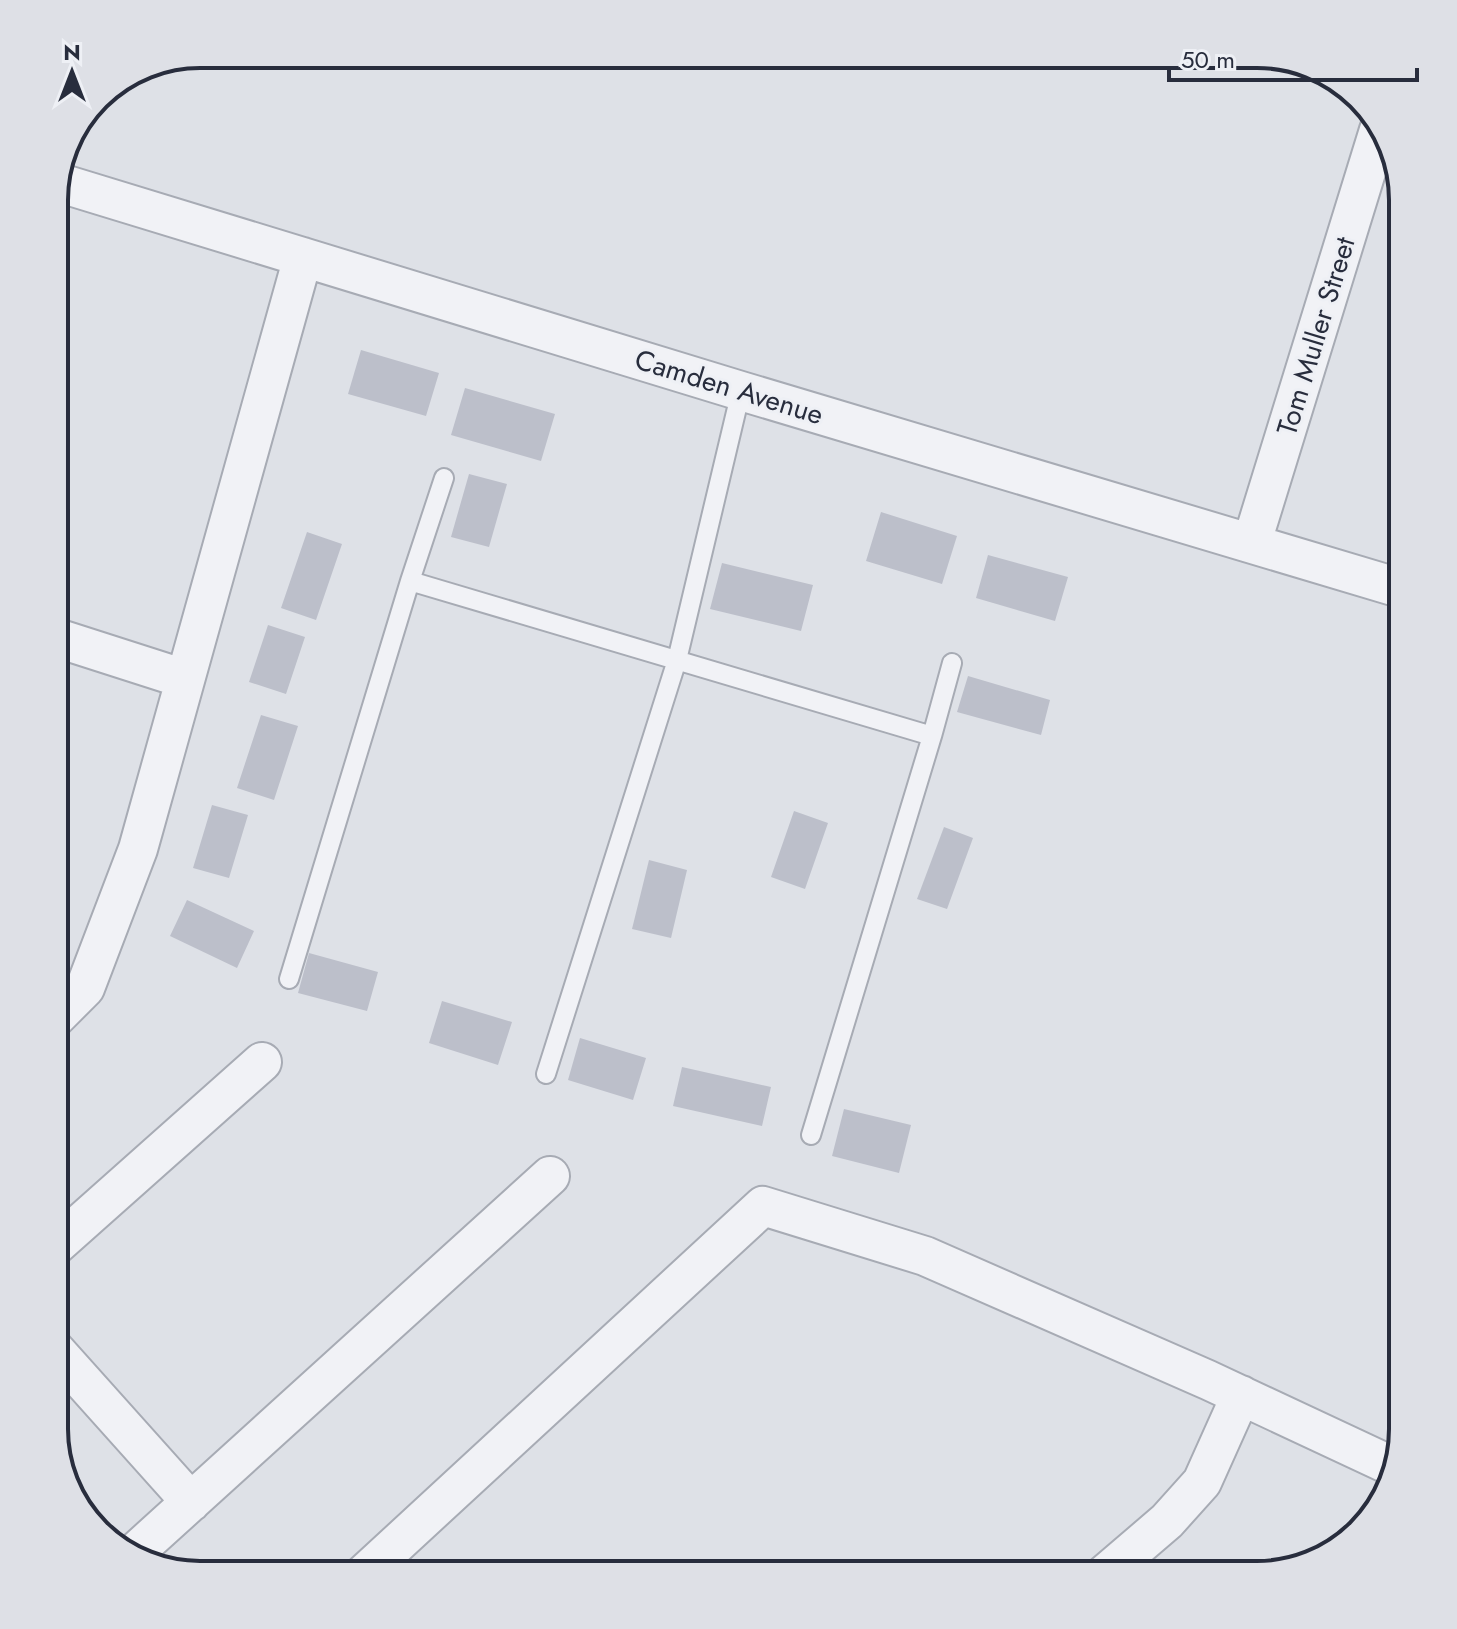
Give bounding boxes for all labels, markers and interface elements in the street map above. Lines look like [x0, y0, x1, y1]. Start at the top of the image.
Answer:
north arrow [32, 32, 112, 112]
scale bar [1169, 32, 1417, 82]
text: N [63, 36, 81, 68]
text: 50 m [1181, 42, 1235, 77]
street label: Tom Muller Street [1266, 232, 1366, 440]
street label: Camden Avenue [630, 339, 828, 435]

